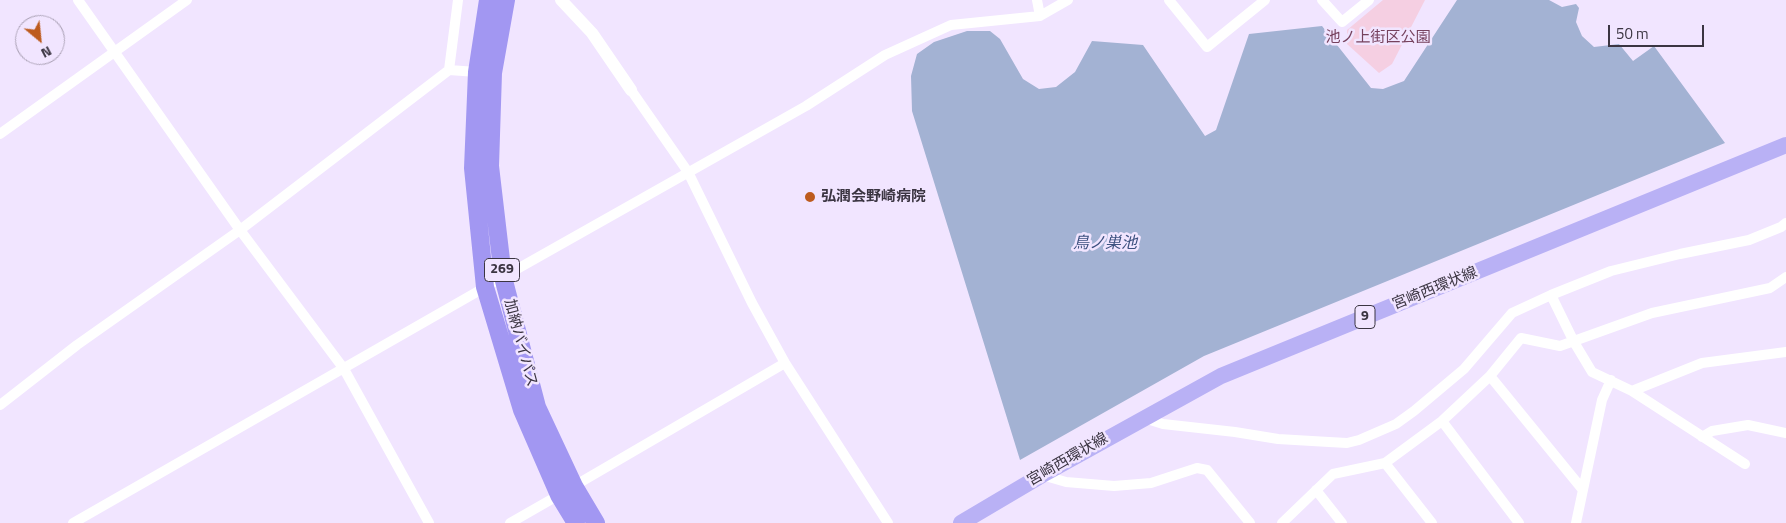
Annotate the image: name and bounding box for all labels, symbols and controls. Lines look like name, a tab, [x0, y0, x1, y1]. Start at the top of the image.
north arrow	[15, 15, 65, 65]
scale bar	[1611, 15, 1707, 47]
text: 50 m	[1616, 22, 1649, 45]
park label: 池ノ上街区公園	[1326, 29, 1430, 47]
text: N	[38, 41, 56, 64]
place label: 弘潤会野崎病院	[821, 188, 926, 206]
marker: 弘潤会野崎病院	[803, 190, 817, 204]
water label: 鳥ノ巣池	[1073, 234, 1137, 254]
road number: 269	[484, 258, 520, 282]
street label: 宮崎西環状線	[1390, 264, 1480, 314]
street label: 加納バイパス	[500, 297, 540, 389]
road number: 9	[1355, 306, 1375, 328]
street label: 宮崎西環状線	[1025, 430, 1111, 490]

